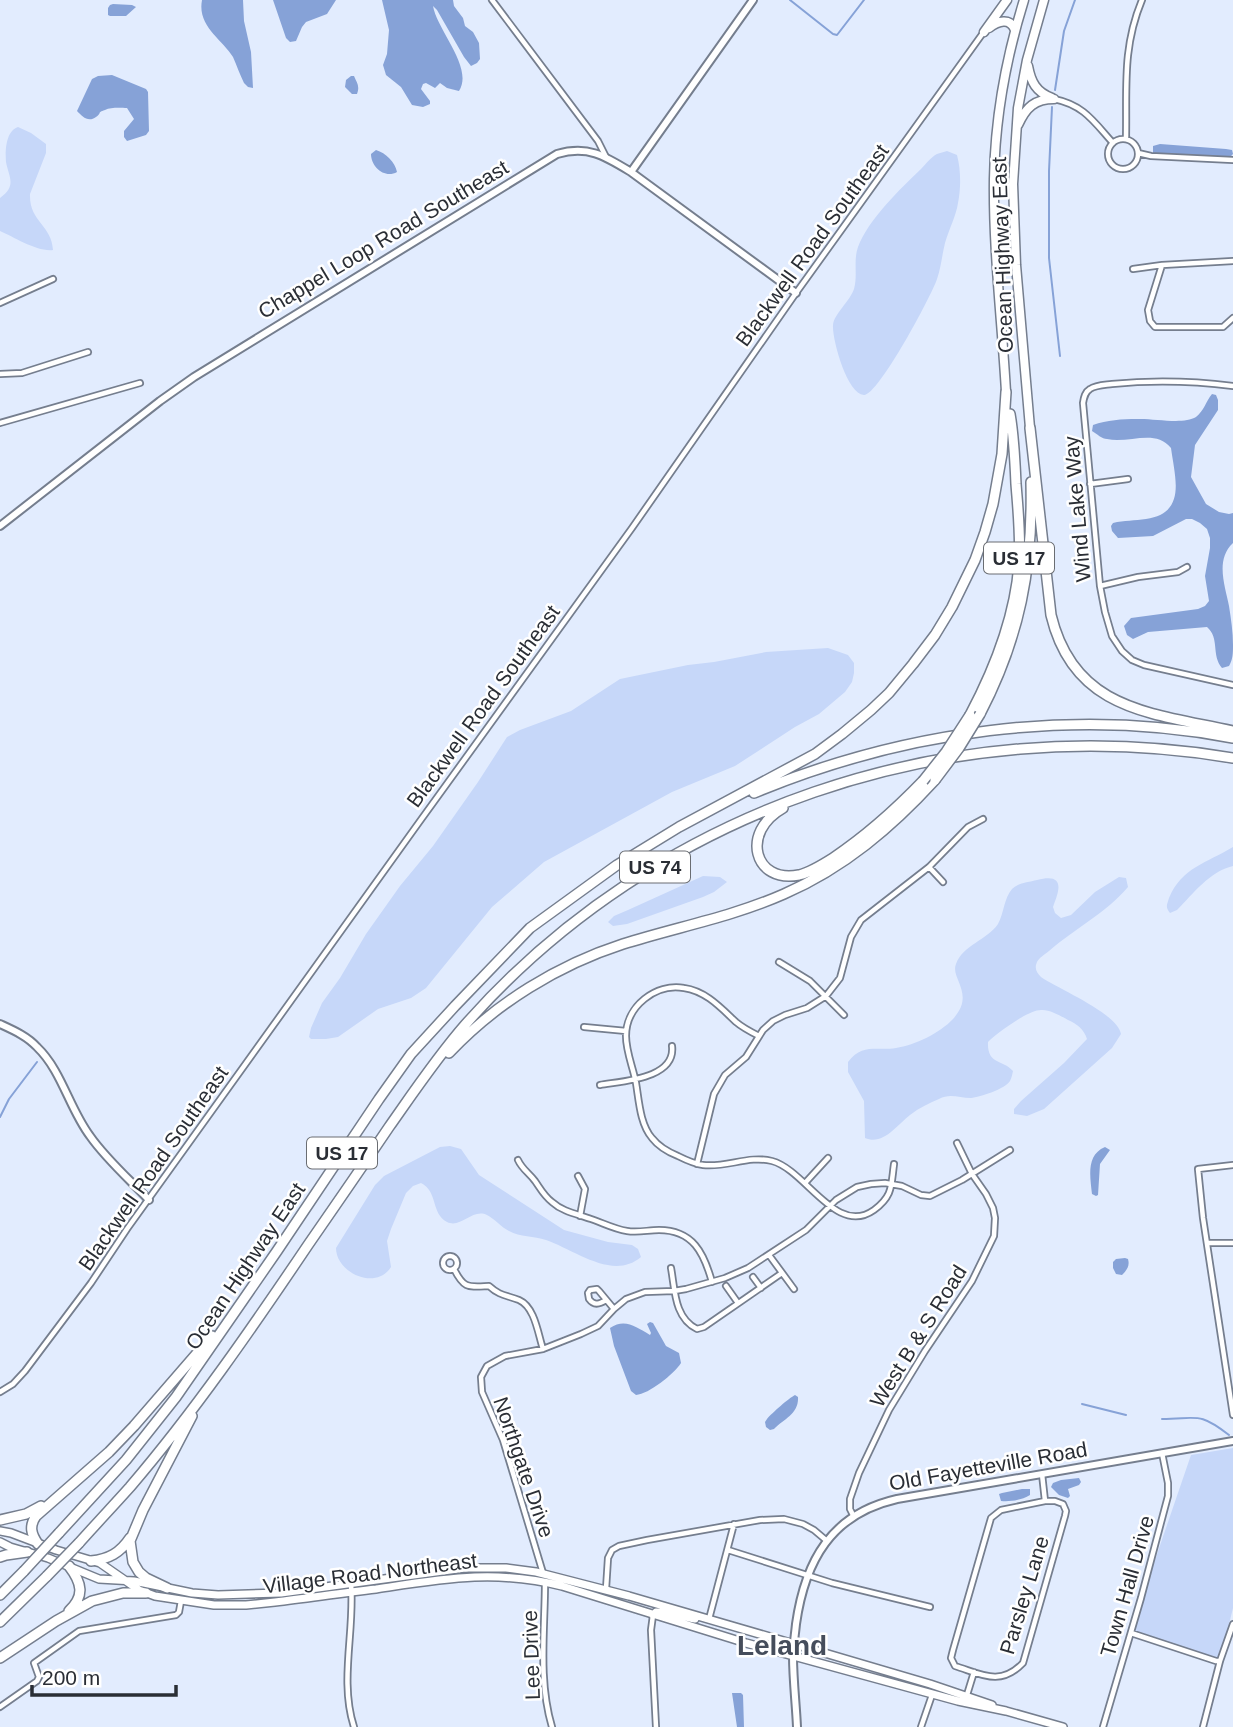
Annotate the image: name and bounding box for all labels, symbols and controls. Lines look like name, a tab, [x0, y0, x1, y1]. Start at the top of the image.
street label: Blackwell Road Southeast	[731, 139, 893, 350]
street label: Chappel Loop Road Southeast	[254, 155, 512, 323]
street label: Ocean Highway East	[987, 156, 1017, 353]
street label: Wind Lake Way	[1059, 435, 1095, 583]
road number: US 17	[984, 542, 1054, 573]
street label: Blackwell Road Southeast	[402, 600, 564, 811]
road number: US 74	[620, 852, 690, 882]
street label: Blackwell Road Southeast	[74, 1061, 232, 1275]
road number: US 17	[307, 1138, 377, 1168]
street label: Ocean Highway East	[181, 1178, 309, 1354]
street label: West B & S Road	[865, 1261, 971, 1411]
street label: Northgate Drive	[489, 1394, 559, 1540]
street label: Old Fayetteville Road	[887, 1437, 1089, 1495]
street label: Town Hall Drive	[1096, 1513, 1158, 1659]
street label: Parsley Lane	[995, 1533, 1053, 1657]
street label: Village Road Northeast	[262, 1548, 479, 1598]
street label: Lee Drive	[518, 1610, 544, 1700]
district label: Leland	[737, 1630, 827, 1661]
scale bar	[32, 1654, 175, 1698]
text: 200 m	[42, 1666, 100, 1689]

